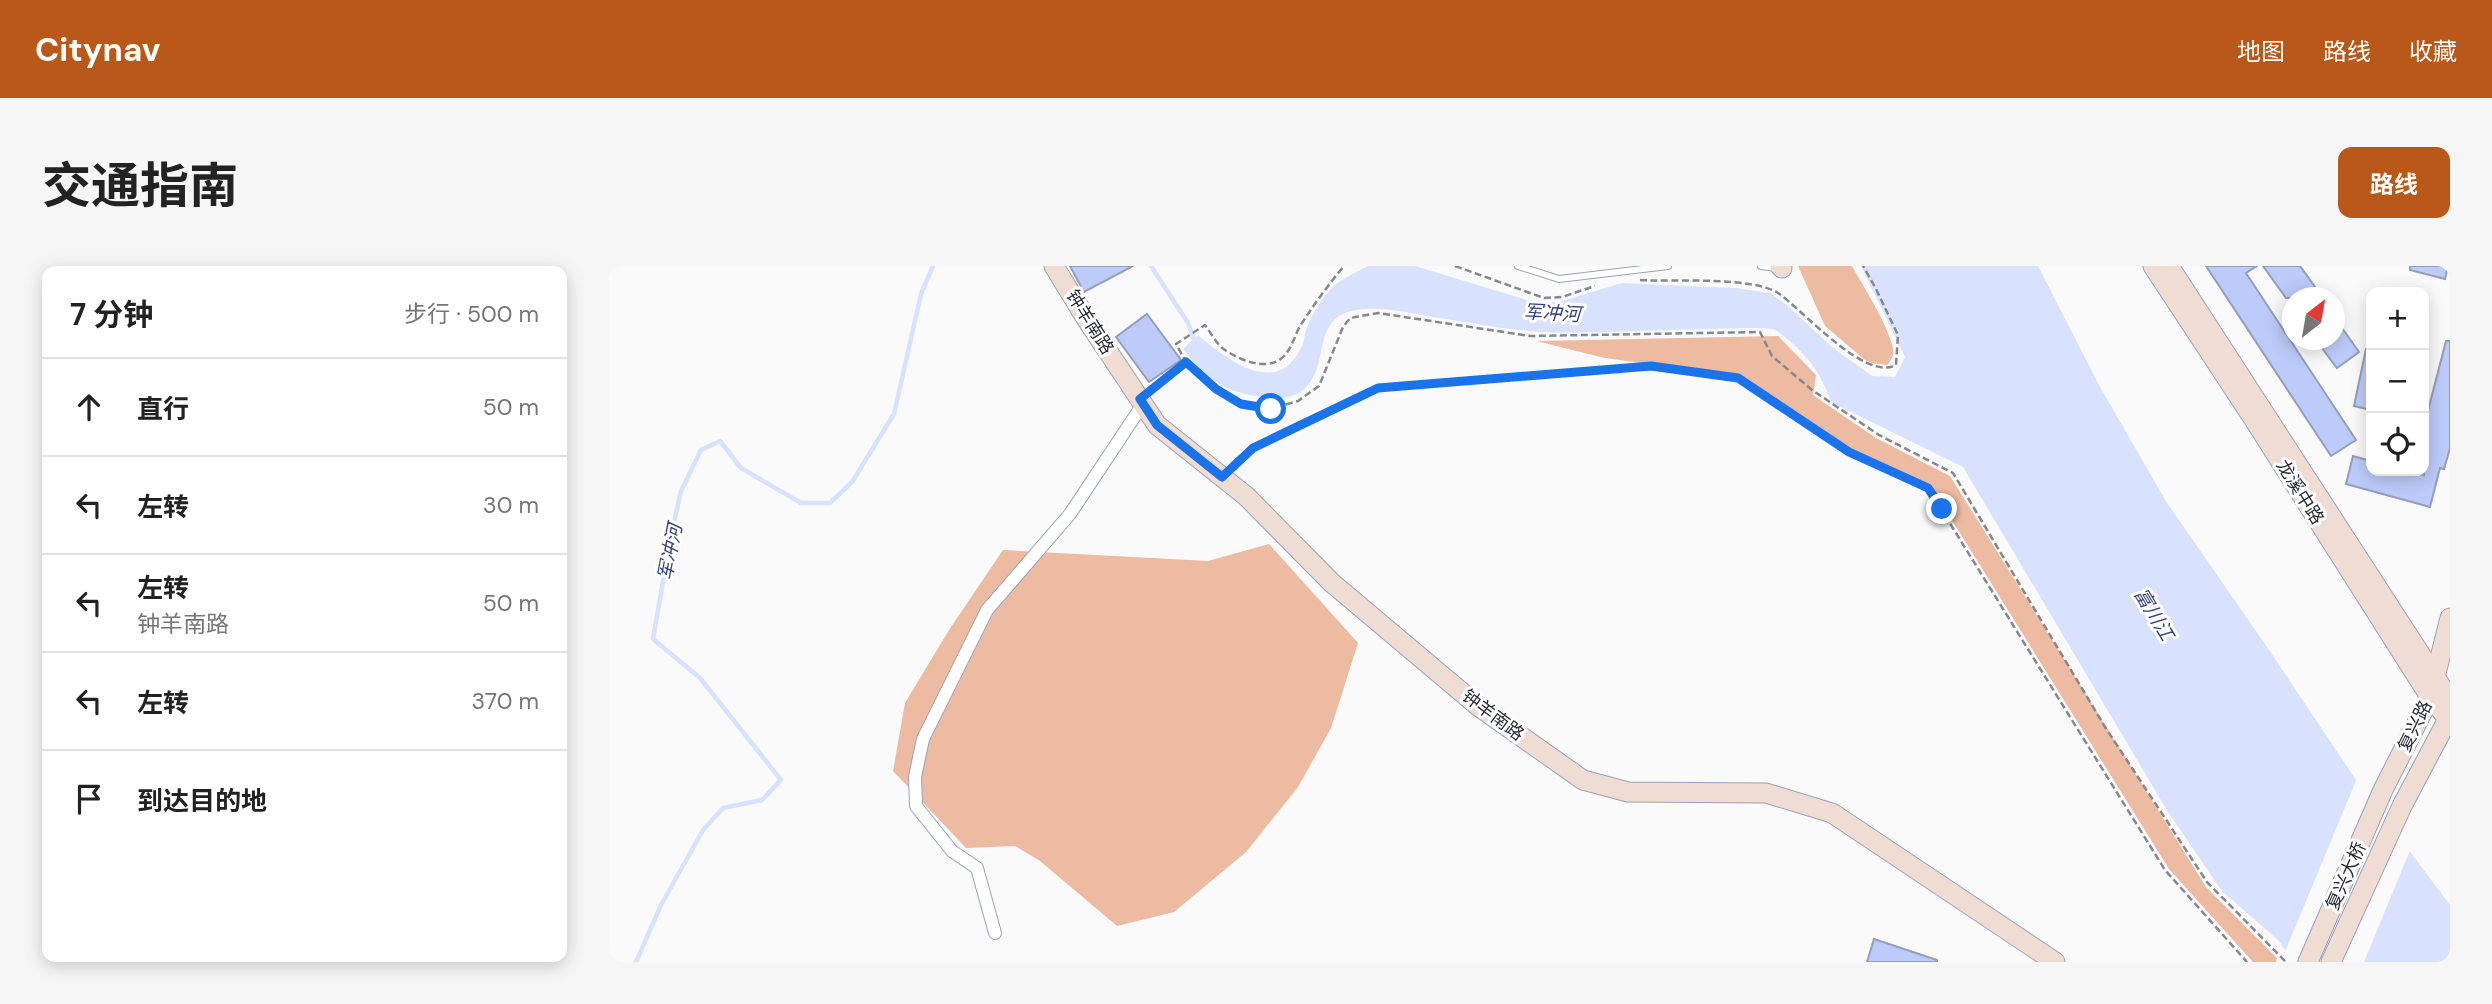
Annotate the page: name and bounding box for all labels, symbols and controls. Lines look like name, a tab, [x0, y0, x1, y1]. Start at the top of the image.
text: Citynav	[35, 28, 160, 71]
text: 地图	[2237, 36, 2285, 67]
text: 路线	[2323, 36, 2371, 67]
text: 收藏	[2409, 36, 2457, 67]
button: 路线	[2338, 147, 2450, 218]
text: 交通指南	[42, 154, 238, 218]
street label: 钟羊南路	[1061, 285, 1119, 359]
north arrow	[2282, 287, 2345, 350]
map controls	[2366, 287, 2429, 476]
button: +	[2366, 287, 2429, 350]
text: 7 分钟	[70, 295, 153, 334]
text: 步行 · 500 m	[404, 299, 539, 329]
water label: 军冲河	[1523, 299, 1585, 327]
button: −	[2366, 350, 2429, 413]
icon: ahead	[70, 388, 108, 426]
text: 直行	[137, 392, 189, 426]
text: 50 m	[483, 392, 539, 422]
route start	[1255, 393, 1286, 424]
button: locate	[2366, 413, 2429, 476]
street label: 龙溪中路	[2271, 455, 2329, 529]
icon: left	[70, 486, 108, 524]
text: 左转	[137, 490, 189, 524]
text: 30 m	[483, 490, 539, 520]
route end	[1926, 493, 1957, 524]
water label: 军冲河	[652, 518, 688, 582]
text: 左转	[137, 571, 189, 605]
water label: 富川江	[2129, 583, 2180, 647]
icon: left	[70, 584, 108, 622]
text: 50 m	[483, 588, 539, 618]
text: 钟羊南路	[137, 609, 229, 639]
icon: left	[70, 682, 108, 720]
street label: 钟羊南路	[1457, 684, 1529, 746]
text: 左转	[137, 686, 189, 720]
text: 370 m	[471, 686, 539, 716]
street label: 复兴路	[2392, 696, 2438, 756]
icon: arrive	[70, 780, 108, 818]
text: 到达目的地	[137, 784, 267, 818]
street label: 复兴大桥	[2320, 838, 2372, 914]

